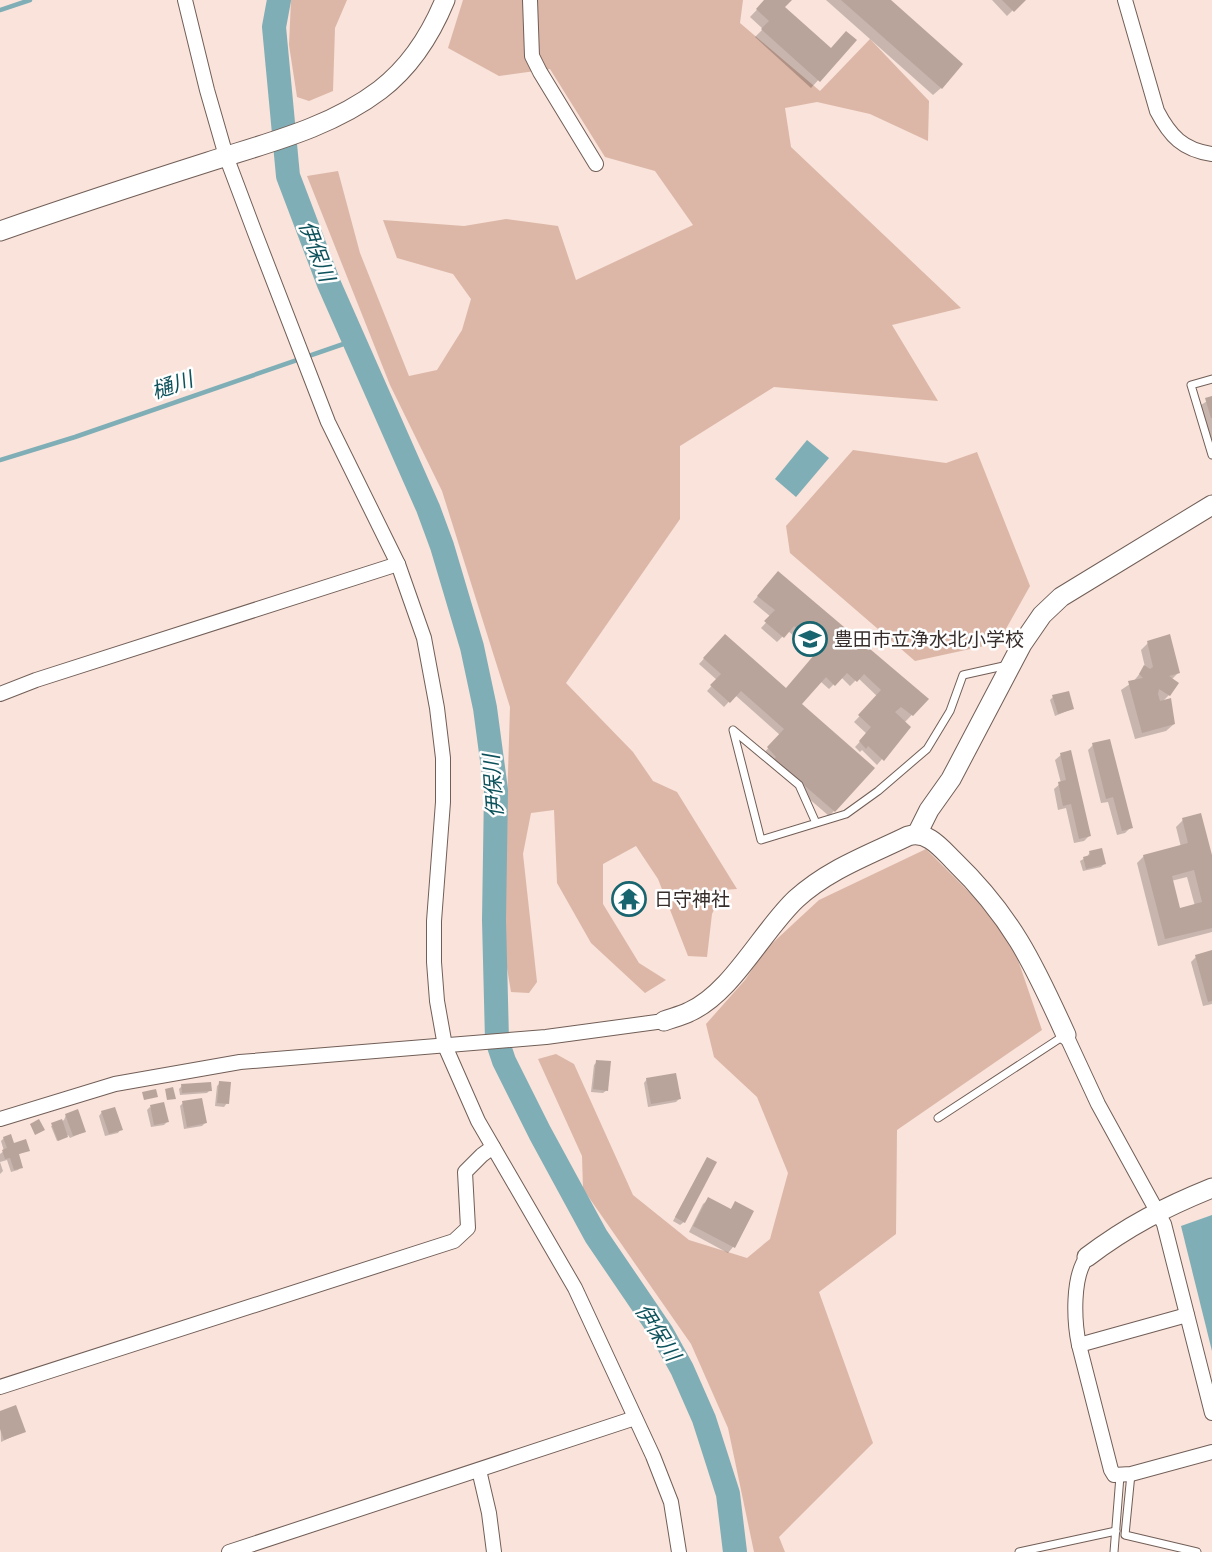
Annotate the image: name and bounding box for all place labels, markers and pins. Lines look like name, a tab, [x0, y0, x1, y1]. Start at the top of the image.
school or university icon: 豊田市立浄水北小学校	[791, 620, 829, 658]
place label: 豊田市立浄水北小学校	[834, 628, 1024, 650]
temple icon: 日守神社	[610, 880, 648, 918]
place label: 日守神社	[654, 888, 730, 910]

